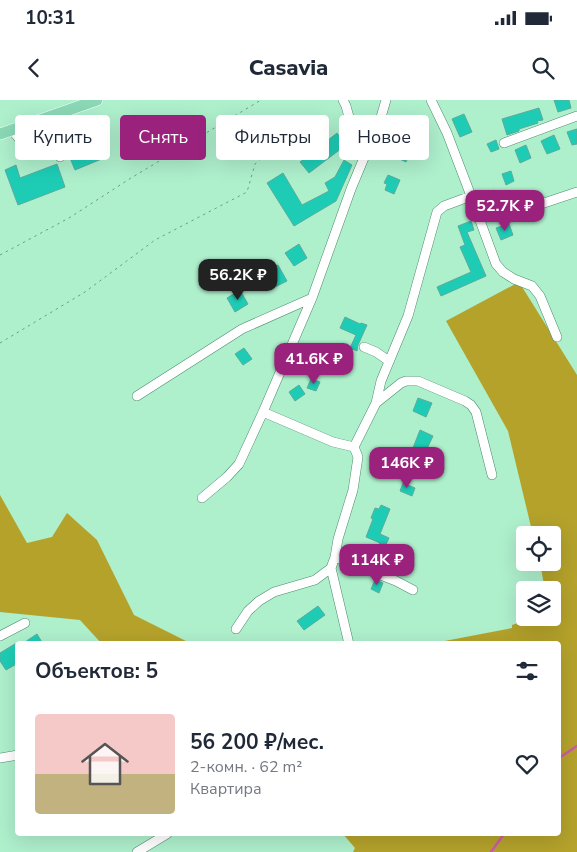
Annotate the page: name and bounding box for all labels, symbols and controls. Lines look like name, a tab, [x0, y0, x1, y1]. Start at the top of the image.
text: 10:31	[25, 5, 75, 31]
text: Casavia	[249, 53, 328, 83]
icon: back	[20, 54, 48, 82]
icon: search	[529, 54, 557, 82]
chip: Купить	[15, 115, 110, 160]
chip: Снять	[120, 115, 206, 160]
chip: Фильтры	[216, 115, 329, 160]
chip: Новое	[339, 115, 429, 160]
pin: 52.7K ₽	[459, 190, 551, 232]
text: 52.7K ₽	[476, 195, 534, 217]
pin: 56.2K ₽	[192, 258, 284, 301]
text: 56.2K ₽	[209, 264, 267, 286]
pin: 41.6K ₽	[268, 342, 360, 385]
text: 41.6K ₽	[285, 348, 343, 370]
pin: 146K ₽	[366, 446, 448, 489]
text: 146K ₽	[380, 452, 434, 474]
map controls	[516, 526, 561, 626]
button: locate	[516, 526, 561, 571]
pin: 114K ₽	[336, 544, 418, 586]
text: 114K ₽	[350, 549, 404, 571]
button: layers	[516, 581, 561, 626]
text: Объектов: 5	[35, 657, 158, 685]
icon: filters	[513, 657, 541, 685]
text: 56 200 ₽/мес.	[190, 728, 324, 756]
icon: home	[75, 734, 135, 794]
icon: heart	[513, 750, 541, 778]
text: 2-комн. · 62 m²	[190, 756, 302, 778]
text: Квартира	[190, 778, 262, 800]

